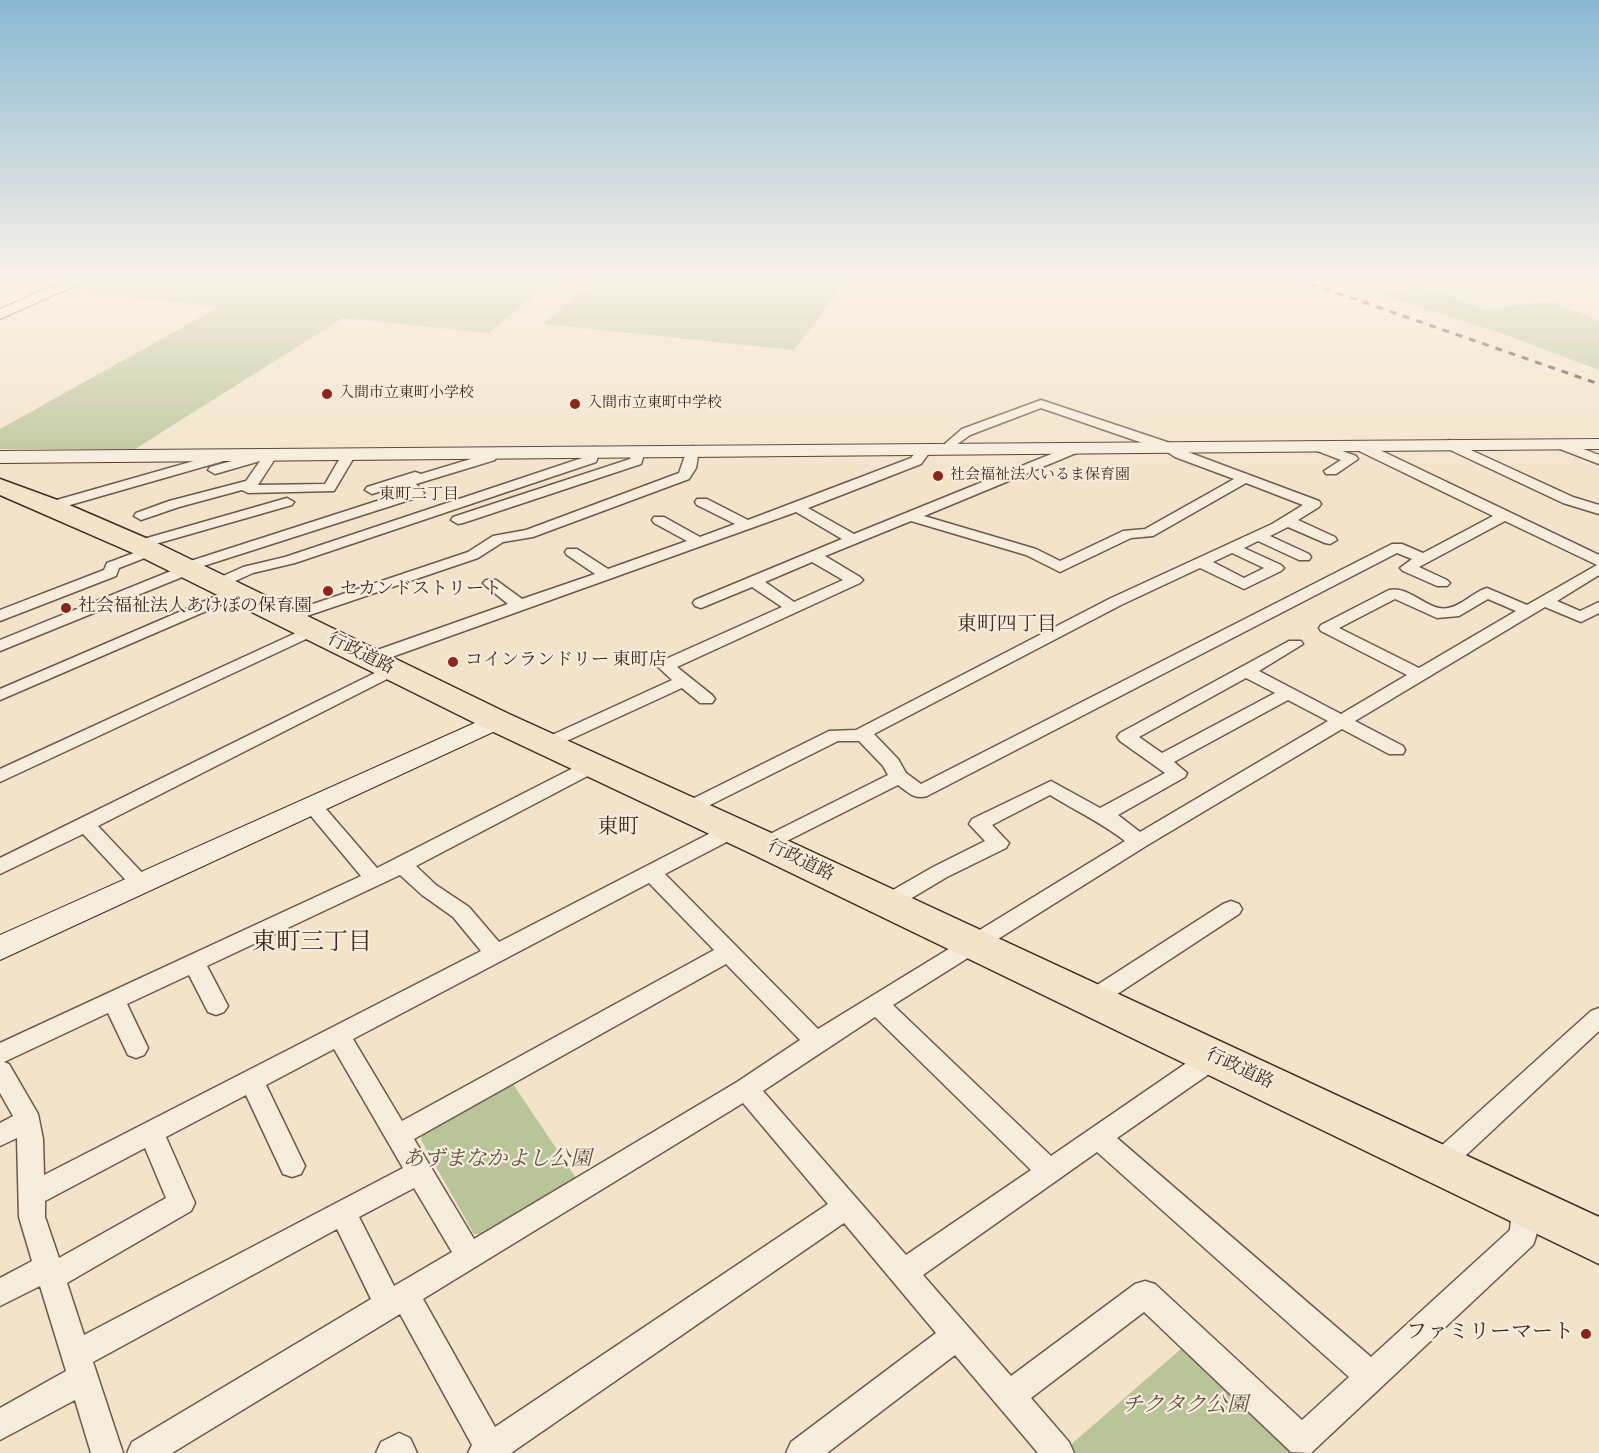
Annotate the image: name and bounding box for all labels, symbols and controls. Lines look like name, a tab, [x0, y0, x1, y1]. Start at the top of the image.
place label: 入間市立東町小学校	[339, 385, 474, 403]
marker: 入間市立東町小学校	[320, 387, 334, 401]
place label: 入間市立東町中学校	[587, 395, 722, 413]
marker: 入間市立東町中学校	[568, 397, 582, 411]
place label: 社会福祉法人いるま保育園	[950, 467, 1130, 485]
marker: 社会福祉法人いるま保育園	[931, 469, 945, 483]
district label: 東町二丁目	[379, 486, 459, 506]
place label: セカンドストリート	[340, 580, 502, 602]
marker: セカンドストリート	[321, 584, 335, 598]
place label: 社会福祉法人あけぼの保育園	[78, 597, 312, 619]
marker: 社会福祉法人あけぼの保育園	[59, 601, 73, 615]
district label: 東町四丁目	[957, 614, 1057, 638]
street label: 行政道路	[323, 630, 397, 680]
place label: コインランドリー 東町店	[465, 651, 667, 673]
marker: コインランドリー 東町店	[446, 655, 460, 669]
district label: 東町	[597, 816, 639, 842]
street label: 行政道路	[763, 837, 837, 887]
district label: 東町三丁目	[252, 931, 372, 959]
street label: 行政道路	[1202, 1045, 1276, 1095]
park label: あずまなかよし公園	[403, 1148, 591, 1174]
place label: ファミリーマート	[1406, 1321, 1574, 1347]
marker: ファミリーマート	[1579, 1327, 1593, 1341]
park label: チクタク公園	[1122, 1394, 1248, 1420]

